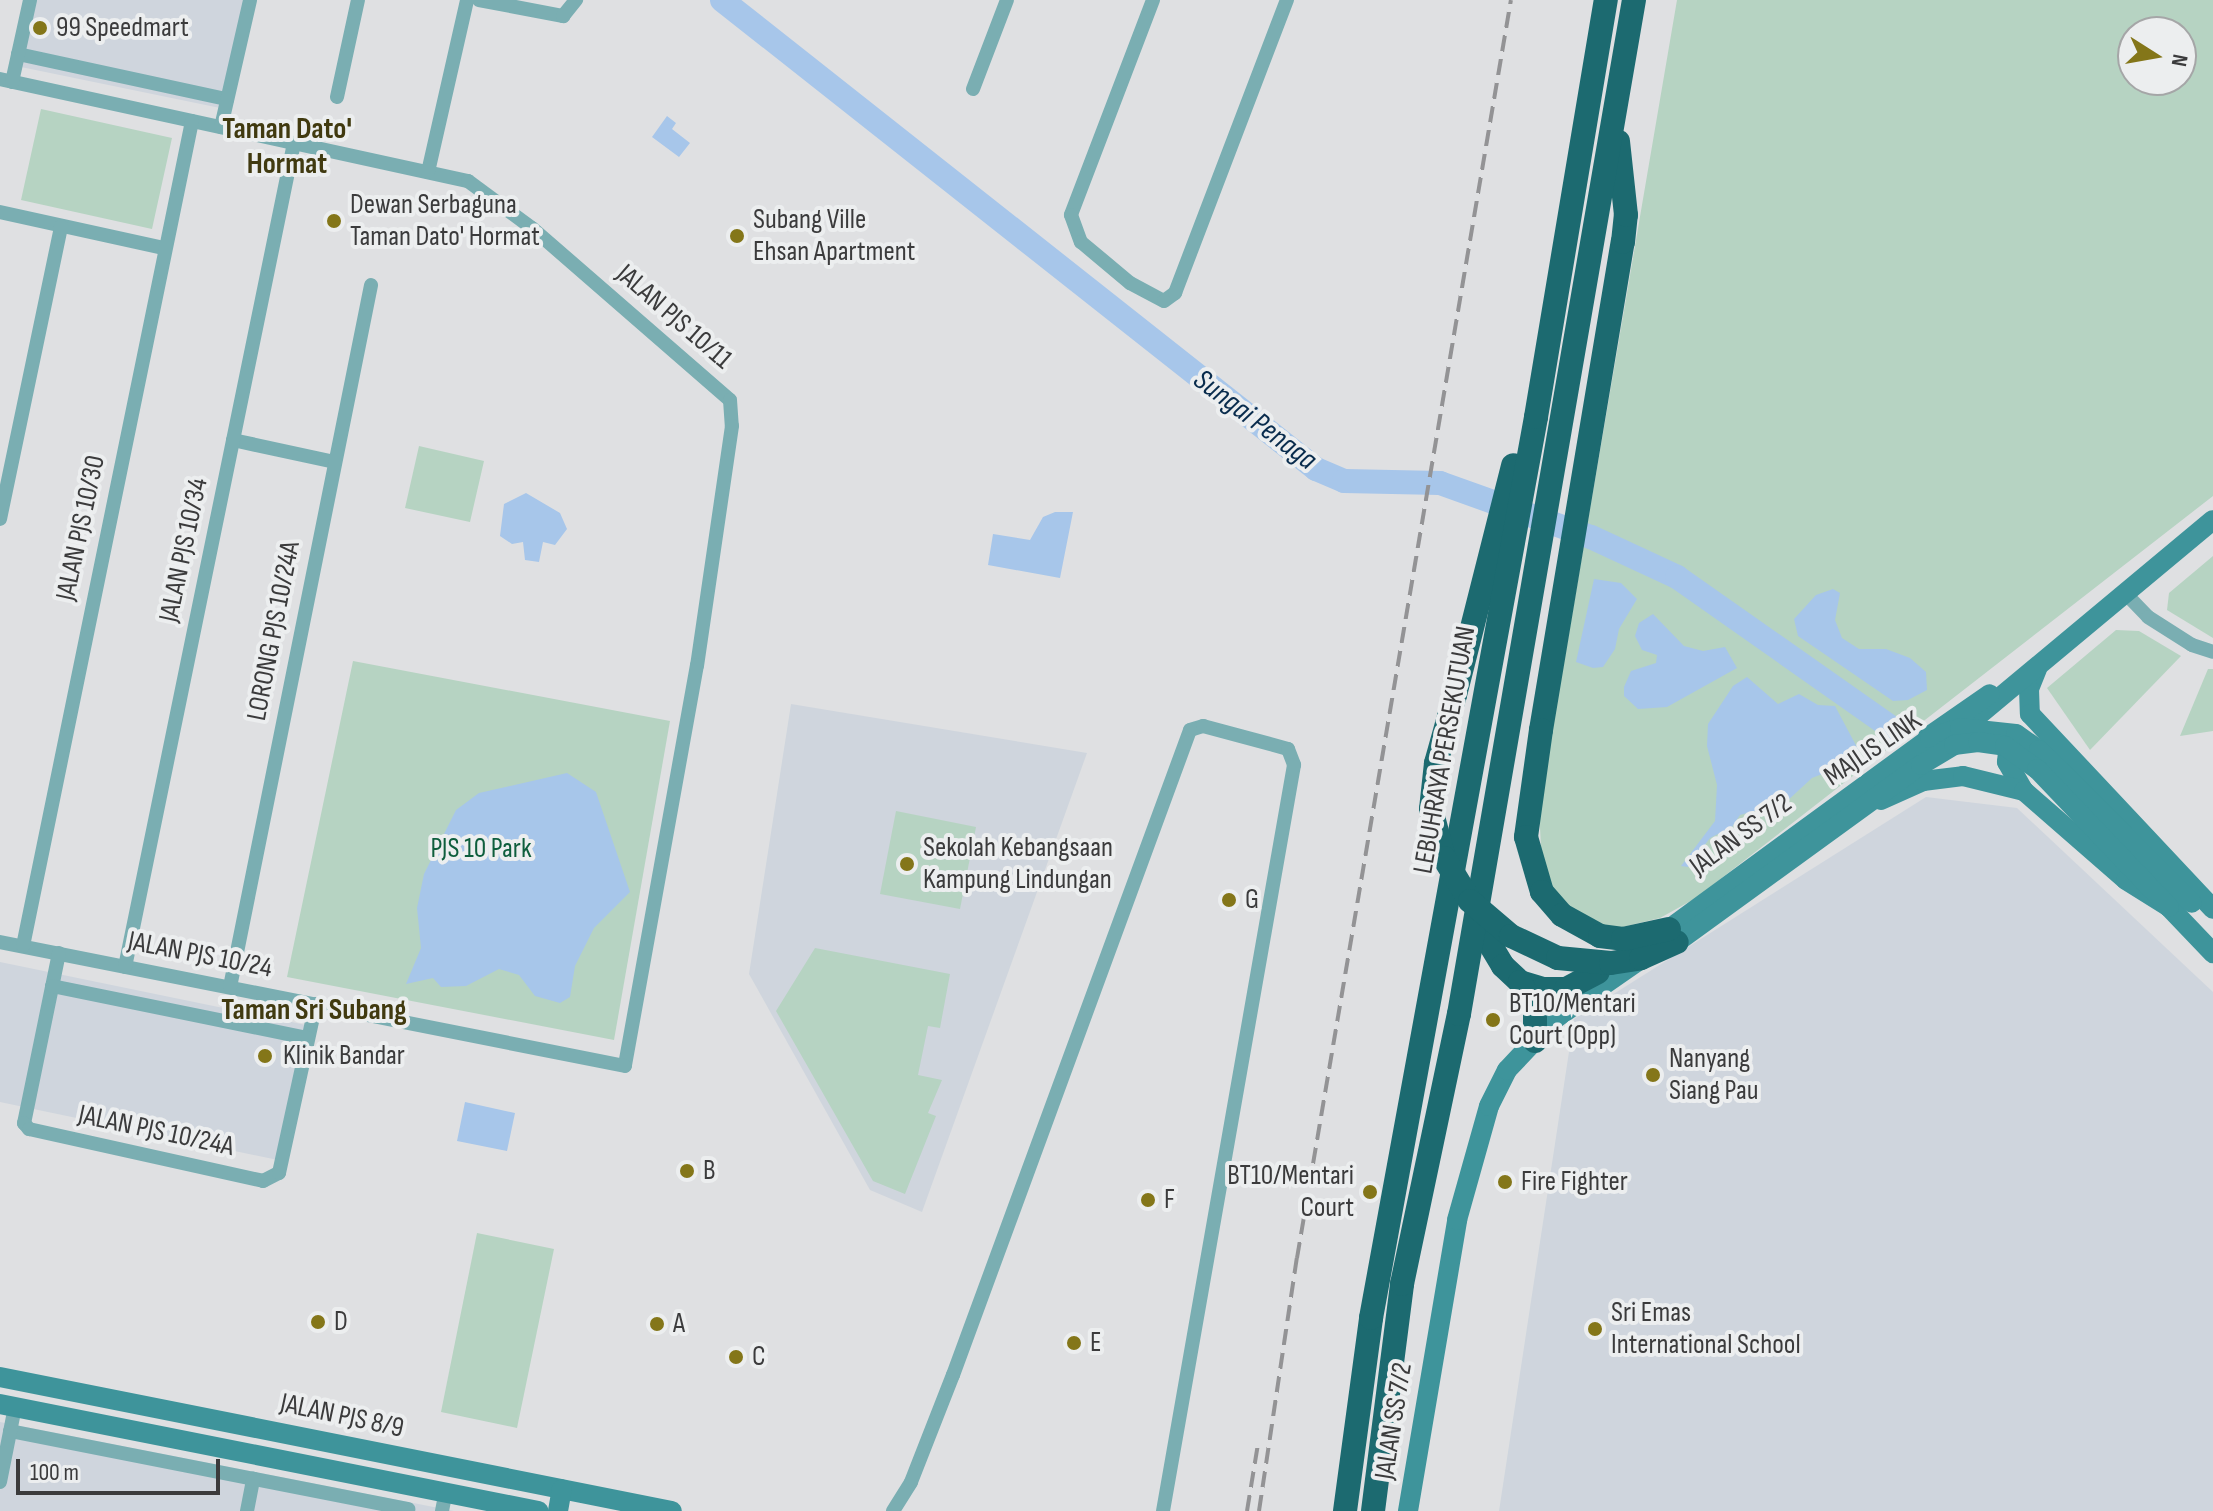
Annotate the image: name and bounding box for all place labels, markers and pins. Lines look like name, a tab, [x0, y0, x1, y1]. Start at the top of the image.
place label: 99 Speedmart	[56, 11, 189, 45]
marker: 99 Speedmart	[31, 19, 49, 37]
place label: Dewan Serbaguna Taman Dato' Hormat	[350, 188, 540, 254]
place label: Subang Ville Ehsan Apartment	[753, 203, 915, 269]
marker: Dewan Serbaguna Taman Dato' Hormat	[325, 212, 343, 230]
marker: Subang Ville Ehsan Apartment	[728, 227, 746, 245]
place label: Sekolah Kebangsaan Kampung Lindungan	[923, 831, 1113, 897]
marker: Sekolah Kebangsaan Kampung Lindungan	[898, 855, 916, 873]
place label: G	[1245, 883, 1259, 917]
marker: G	[1220, 891, 1238, 909]
place label: BT10/Mentari Court (Opp)	[1509, 987, 1636, 1053]
marker: BT10/Mentari Court (Opp)	[1484, 1011, 1502, 1029]
place label: Klinik Bandar	[283, 1039, 405, 1073]
place label: Nanyang Siang Pau	[1669, 1042, 1759, 1108]
marker: Klinik Bandar	[254, 1045, 276, 1067]
marker: Nanyang Siang Pau	[1644, 1066, 1662, 1084]
place label: B	[703, 1154, 715, 1188]
place label: BT10/Mentari Court	[1227, 1159, 1354, 1225]
marker: B	[678, 1162, 696, 1180]
place label: Fire Fighter	[1521, 1165, 1628, 1199]
marker: Fire Fighter	[1496, 1173, 1514, 1191]
place label: F	[1164, 1183, 1175, 1217]
marker: BT10/Mentari Court	[1361, 1183, 1379, 1201]
marker: F	[1139, 1191, 1157, 1209]
place label: Sri Emas International School	[1611, 1296, 1801, 1362]
place label: D	[334, 1305, 348, 1339]
place label: A	[673, 1307, 685, 1341]
marker: D	[309, 1313, 327, 1331]
marker: A	[648, 1315, 666, 1333]
marker: Sri Emas International School	[1586, 1320, 1604, 1338]
place label: E	[1090, 1326, 1102, 1360]
marker: E	[1065, 1334, 1083, 1352]
place label: C	[752, 1340, 766, 1374]
marker: C	[727, 1348, 745, 1366]

